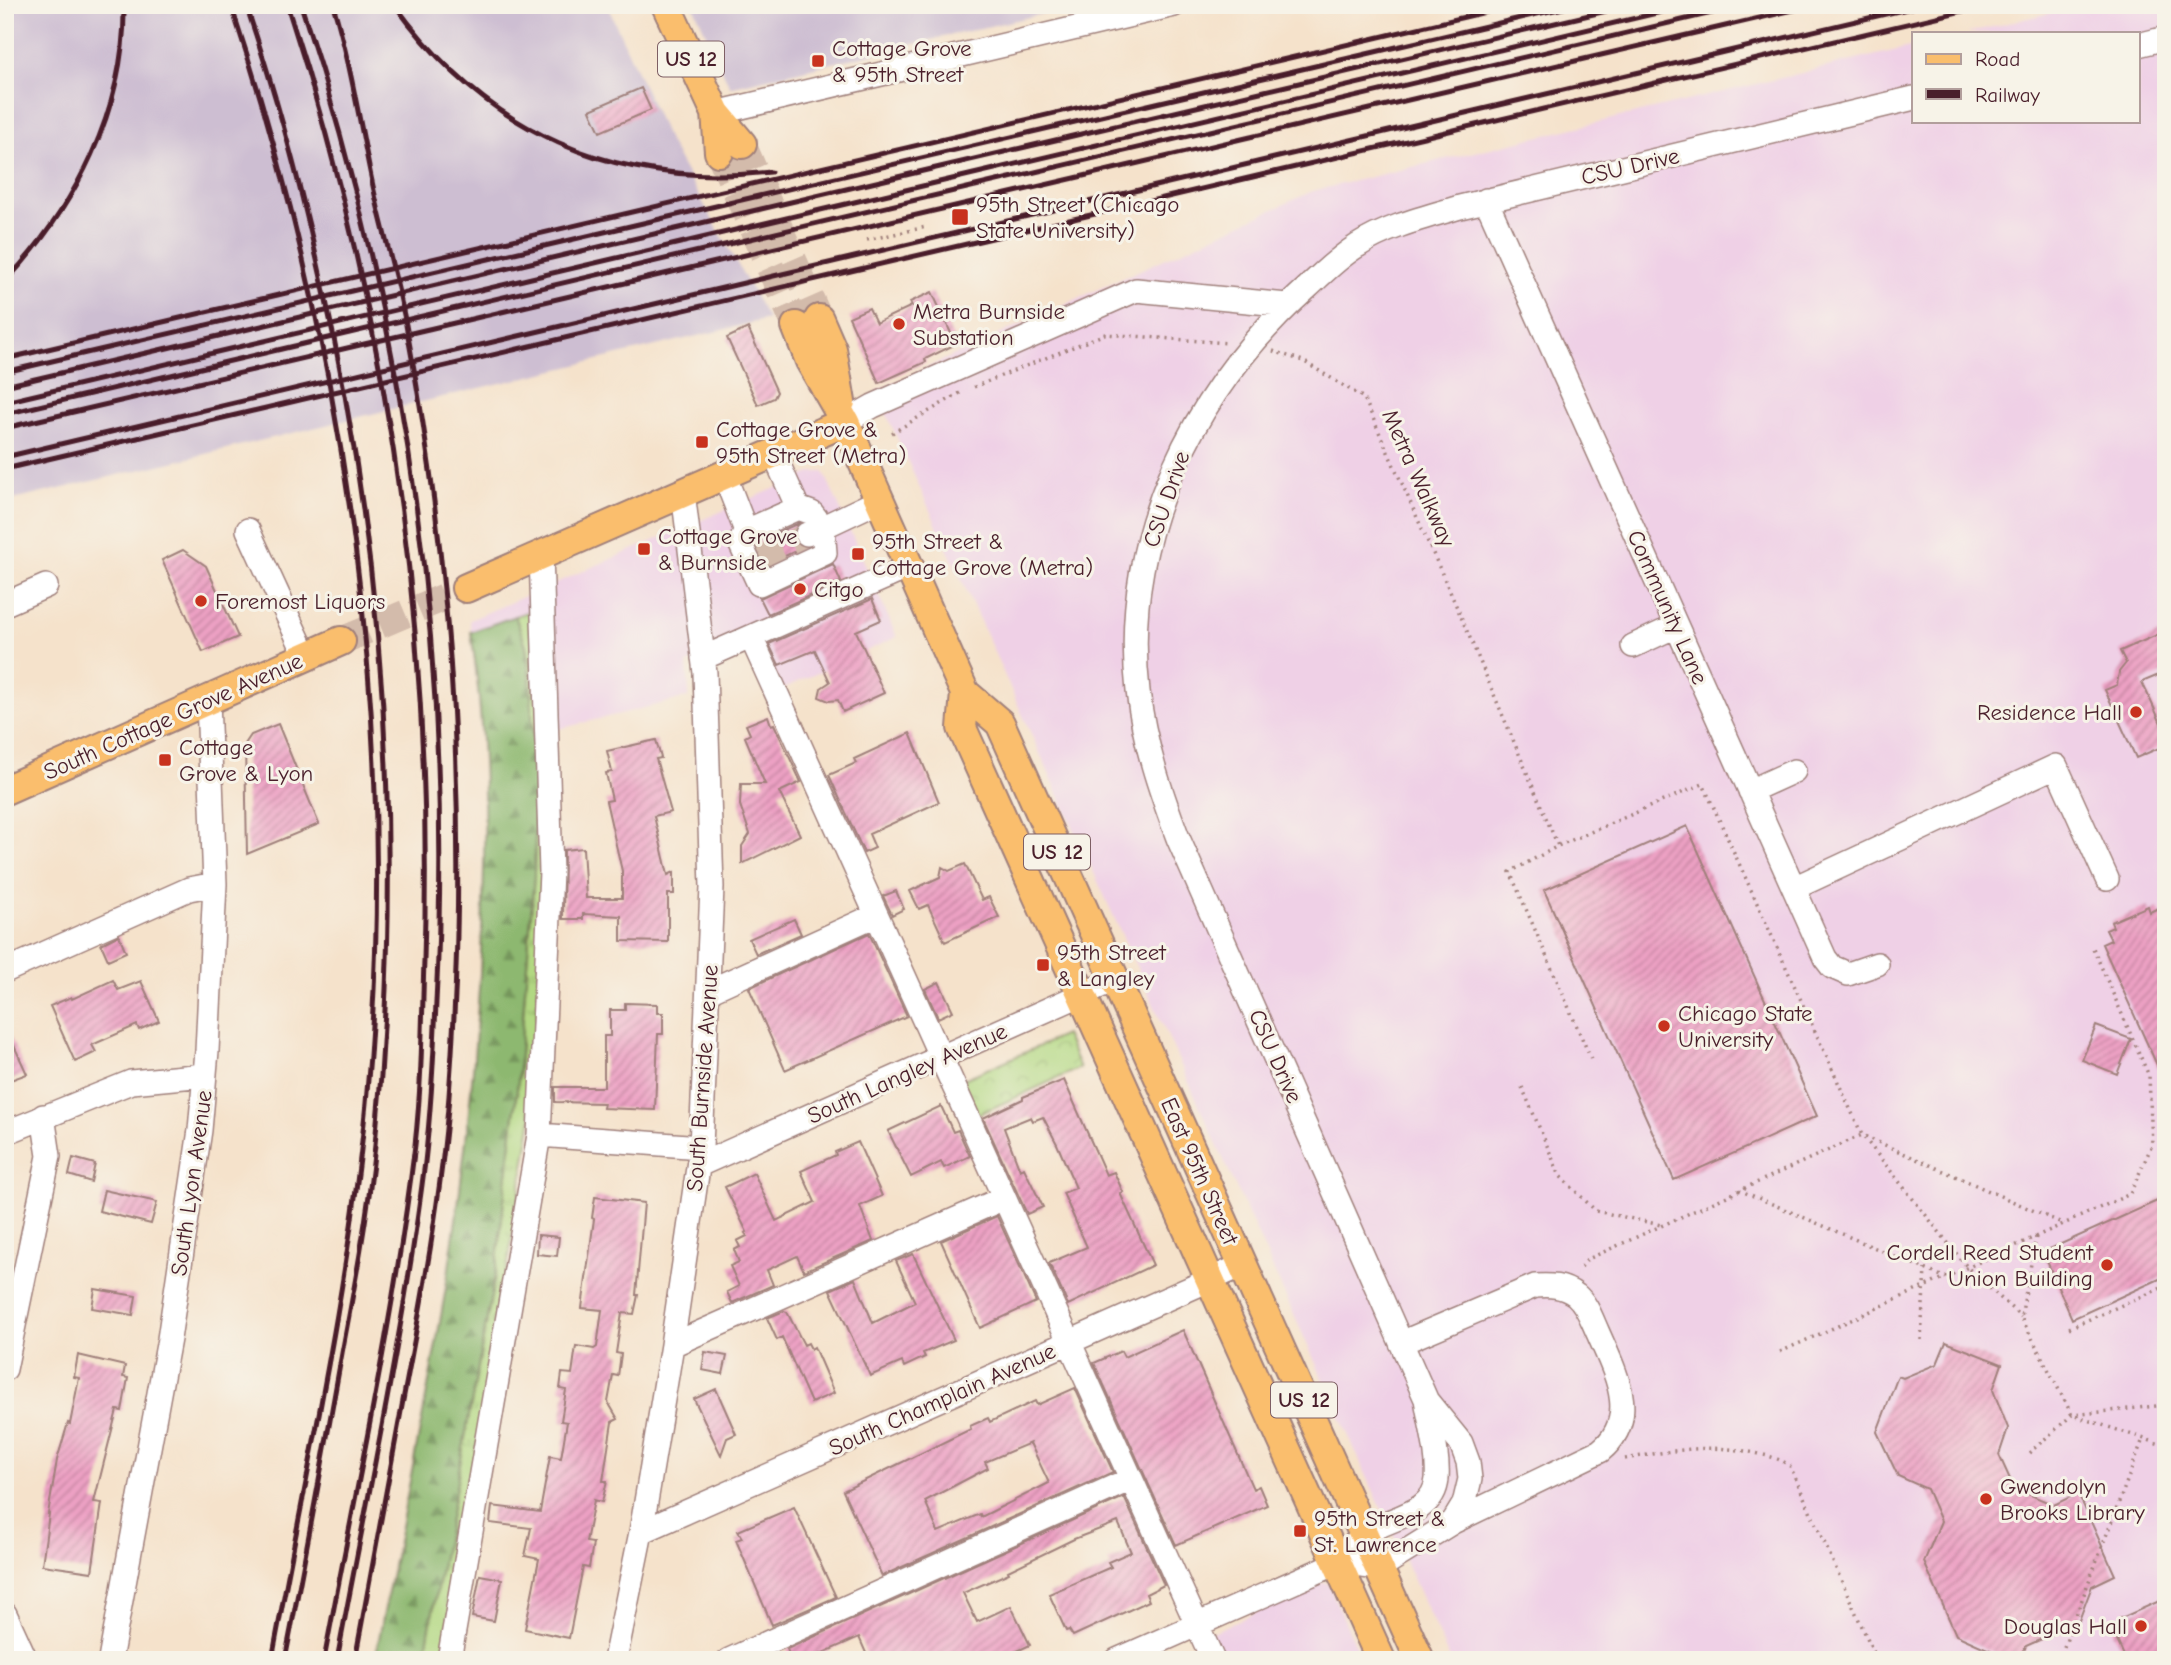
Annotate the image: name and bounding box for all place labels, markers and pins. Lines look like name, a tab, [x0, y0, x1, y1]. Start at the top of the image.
place label: Cottage Grove & 95th Street	[832, 35, 972, 88]
marker: Cottage Grove & 95th Street	[810, 53, 826, 69]
place label: 95th Street (Chicago State University)	[976, 191, 1179, 244]
marker: 95th Street (Chicago State University)	[950, 207, 970, 227]
place label: Metra Burnside Substation	[913, 298, 1065, 351]
marker: Metra Burnside Substation	[891, 316, 907, 332]
place label: Cottage Grove & 95th Street (Metra)	[716, 416, 906, 469]
marker: Cottage Grove & 95th Street (Metra)	[694, 434, 710, 450]
place label: Cottage Grove & Burnside	[658, 523, 798, 576]
place label: 95th Street & Cottage Grove (Metra)	[872, 528, 1093, 581]
marker: Cottage Grove & Burnside	[636, 541, 652, 557]
marker: 95th Street & Cottage Grove (Metra)	[850, 546, 866, 562]
place label: Citgo	[814, 576, 864, 603]
marker: Citgo	[792, 581, 808, 597]
place label: Foremost Liquors	[215, 588, 385, 615]
marker: Foremost Liquors	[193, 593, 209, 609]
place label: Residence Hall	[1977, 699, 2122, 726]
marker: Residence Hall	[2128, 704, 2144, 720]
place label: Cottage Grove & Lyon	[179, 734, 313, 787]
marker: Cottage Grove & Lyon	[157, 752, 173, 768]
place label: 95th Street & Langley	[1057, 939, 1167, 992]
marker: 95th Street & Langley	[1035, 957, 1051, 973]
place label: Chicago State University	[1678, 1000, 1813, 1053]
marker: Chicago State University	[1656, 1018, 1672, 1034]
place label: Cordell Reed Student Union Building	[1886, 1239, 2094, 1292]
marker: Cordell Reed Student Union Building	[2099, 1257, 2115, 1273]
place label: Gwendolyn Brooks Library	[2000, 1473, 2145, 1526]
marker: Gwendolyn Brooks Library	[1978, 1491, 1994, 1507]
place label: 95th Street & St. Lawrence	[1314, 1505, 1445, 1558]
marker: 95th Street & St. Lawrence	[1292, 1523, 1308, 1539]
place label: Douglas Hall	[2004, 1613, 2127, 1640]
marker: Douglas Hall	[2133, 1618, 2149, 1634]

